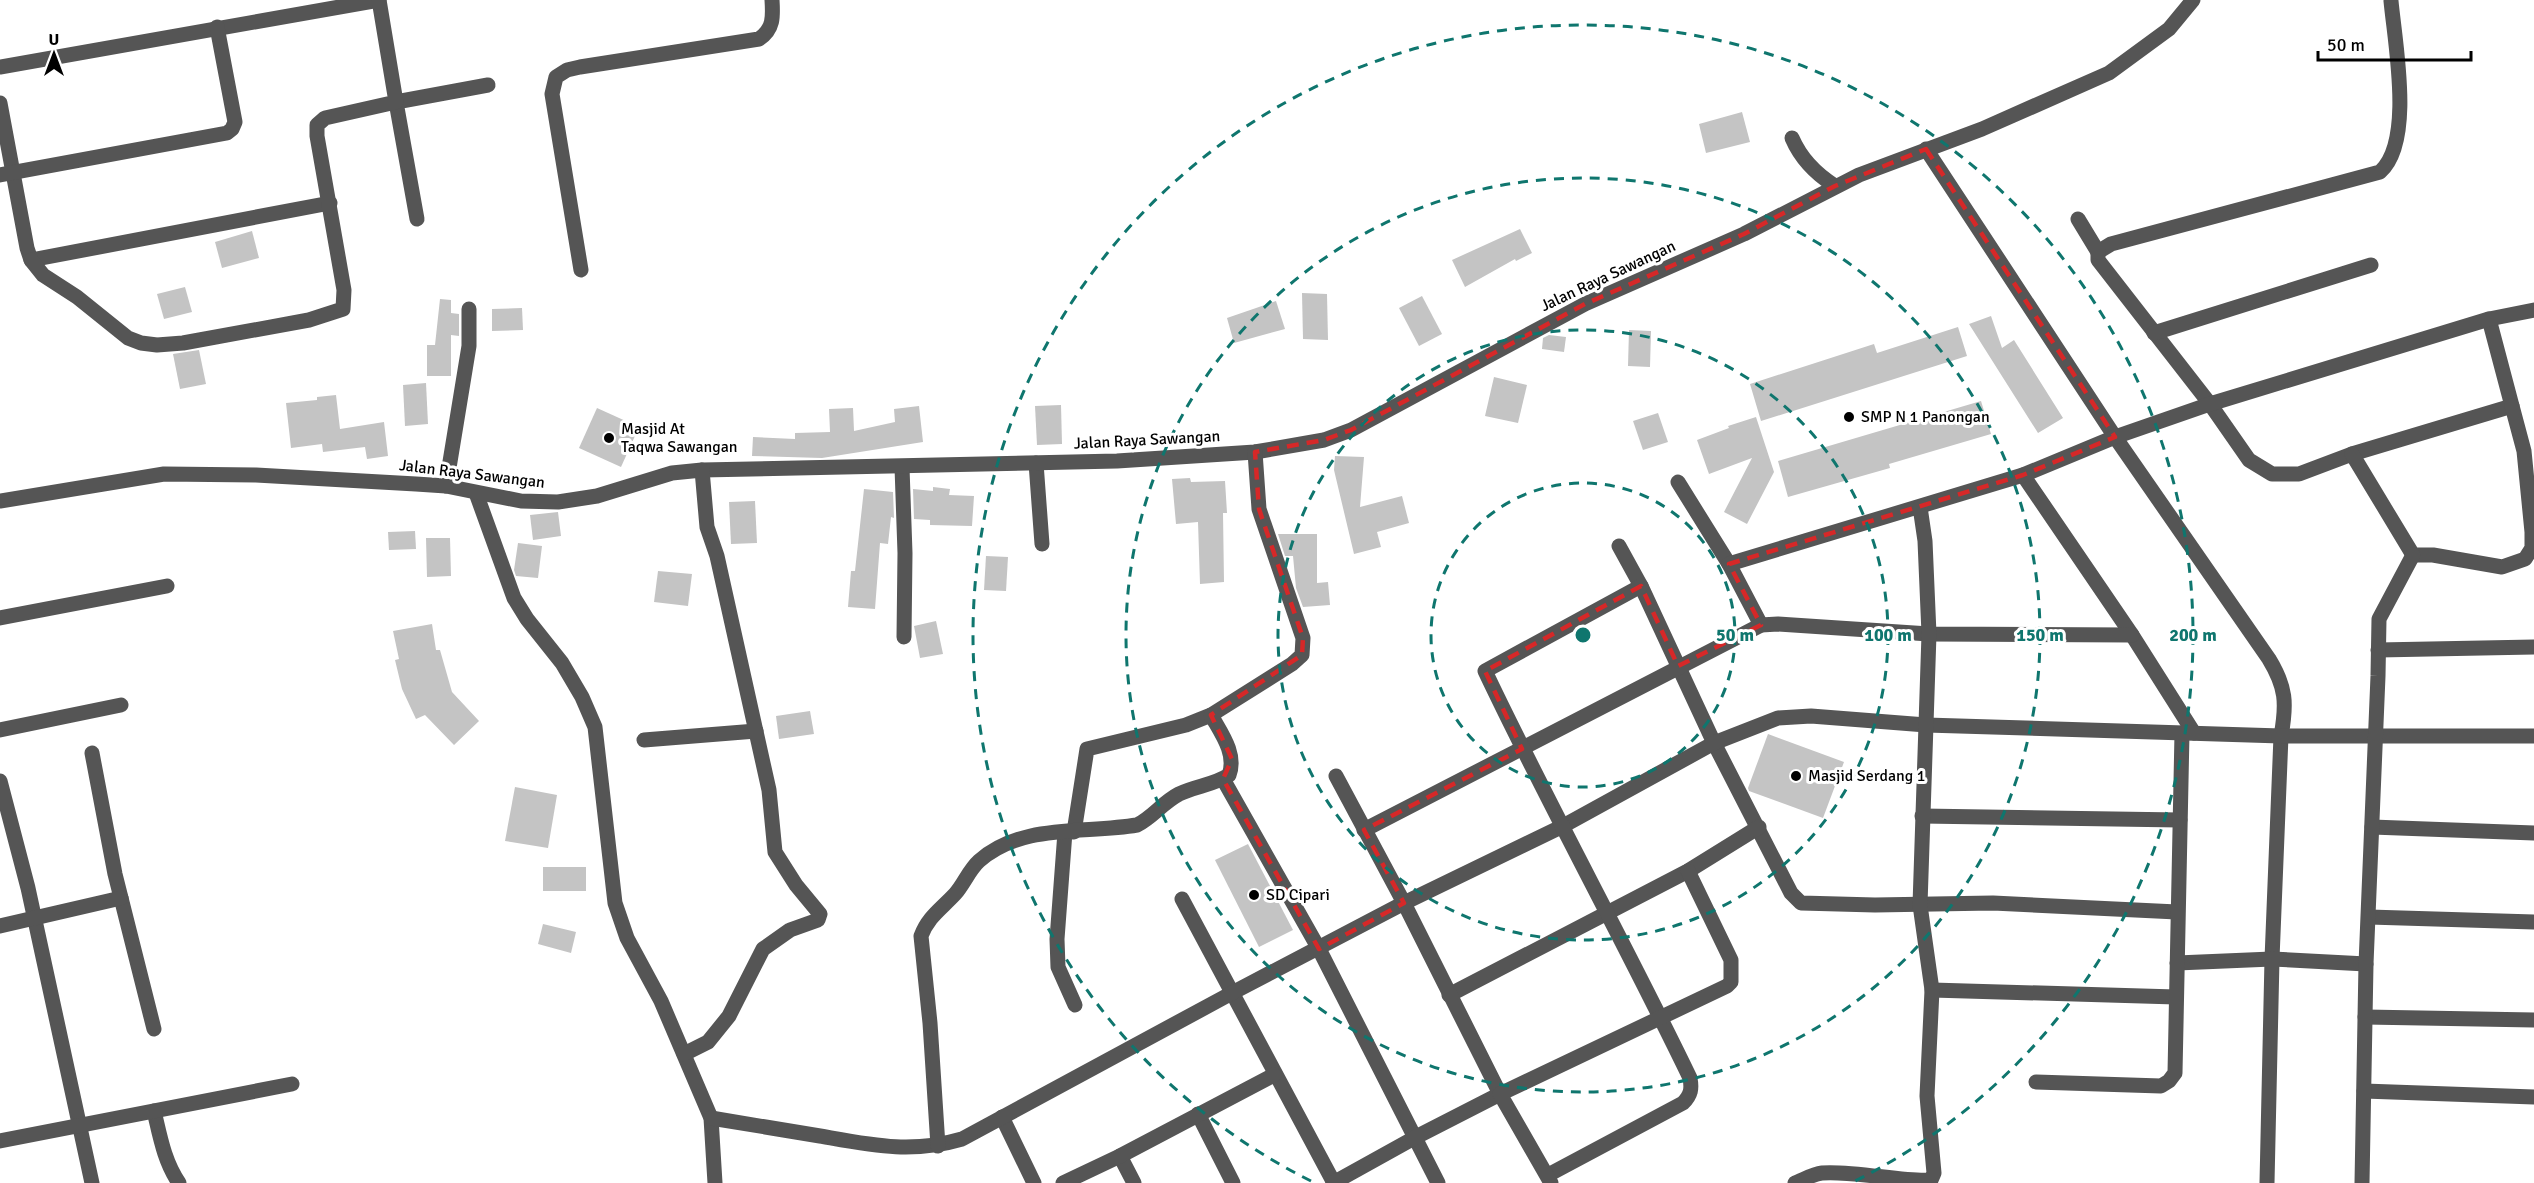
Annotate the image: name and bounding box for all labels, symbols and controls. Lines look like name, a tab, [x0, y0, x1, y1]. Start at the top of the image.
north arrow	[24, 24, 84, 84]
scale bar	[2318, 24, 2471, 62]
text: U	[49, 30, 59, 50]
text: 50 m	[2327, 34, 2365, 56]
street label: Jalan Raya Sawangan	[1537, 236, 1679, 316]
place label: SMP N 1 Panongan	[1861, 407, 1990, 427]
marker: SMP N 1 Panongan	[1842, 410, 1856, 424]
place label: Masjid At Taqwa Sawangan	[621, 419, 738, 457]
street label: Jalan Raya Sawangan	[1073, 426, 1221, 454]
marker: Masjid At Taqwa Sawangan	[602, 431, 616, 445]
street label: Jalan Raya Sawangan	[398, 455, 546, 493]
text: 50 m	[1716, 624, 1754, 646]
text: 100 m	[1864, 624, 1912, 646]
text: 150 m	[2016, 624, 2064, 646]
text: 200 m	[2169, 624, 2217, 646]
centre of rings	[1573, 625, 1593, 645]
place label: Masjid Serdang 1	[1808, 766, 1925, 786]
marker: Masjid Serdang 1	[1789, 769, 1803, 783]
place label: SD Cipari	[1266, 885, 1330, 905]
marker: SD Cipari	[1247, 888, 1261, 902]

